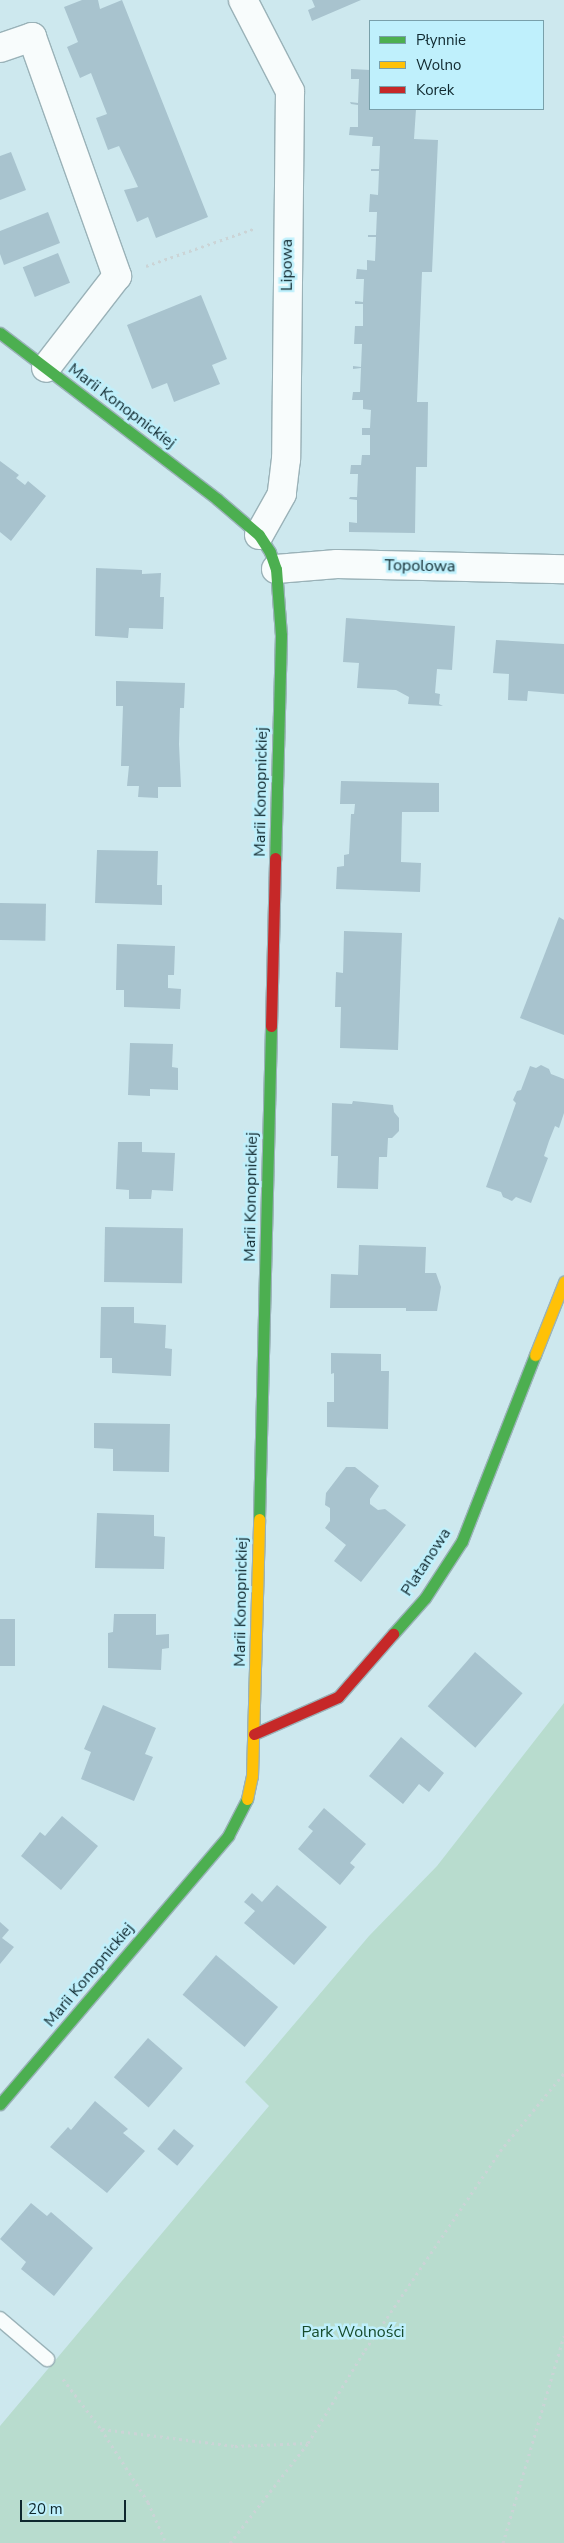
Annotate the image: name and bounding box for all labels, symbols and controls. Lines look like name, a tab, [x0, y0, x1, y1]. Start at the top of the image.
legend	[369, 20, 544, 110]
text: Płynnie	[416, 30, 466, 50]
text: Wolno	[416, 55, 461, 75]
text: Korek	[416, 80, 454, 100]
street label: Lipowa	[277, 239, 297, 291]
street label: Marii Konopnickiej	[64, 359, 180, 453]
street label: Topolowa	[384, 556, 456, 576]
street label: Marii Konopnickiej	[250, 727, 272, 857]
street label: Marii Konopnickiej	[240, 1132, 262, 1262]
street label: Platanowa	[397, 1524, 455, 1600]
street label: Marii Konopnickiej	[230, 1537, 252, 1667]
street label: Marii Konopnickiej	[40, 1919, 138, 2031]
park label: Park Wolności	[301, 2322, 405, 2342]
scale bar	[22, 2490, 129, 2522]
text: 20 m	[28, 2499, 63, 2519]

